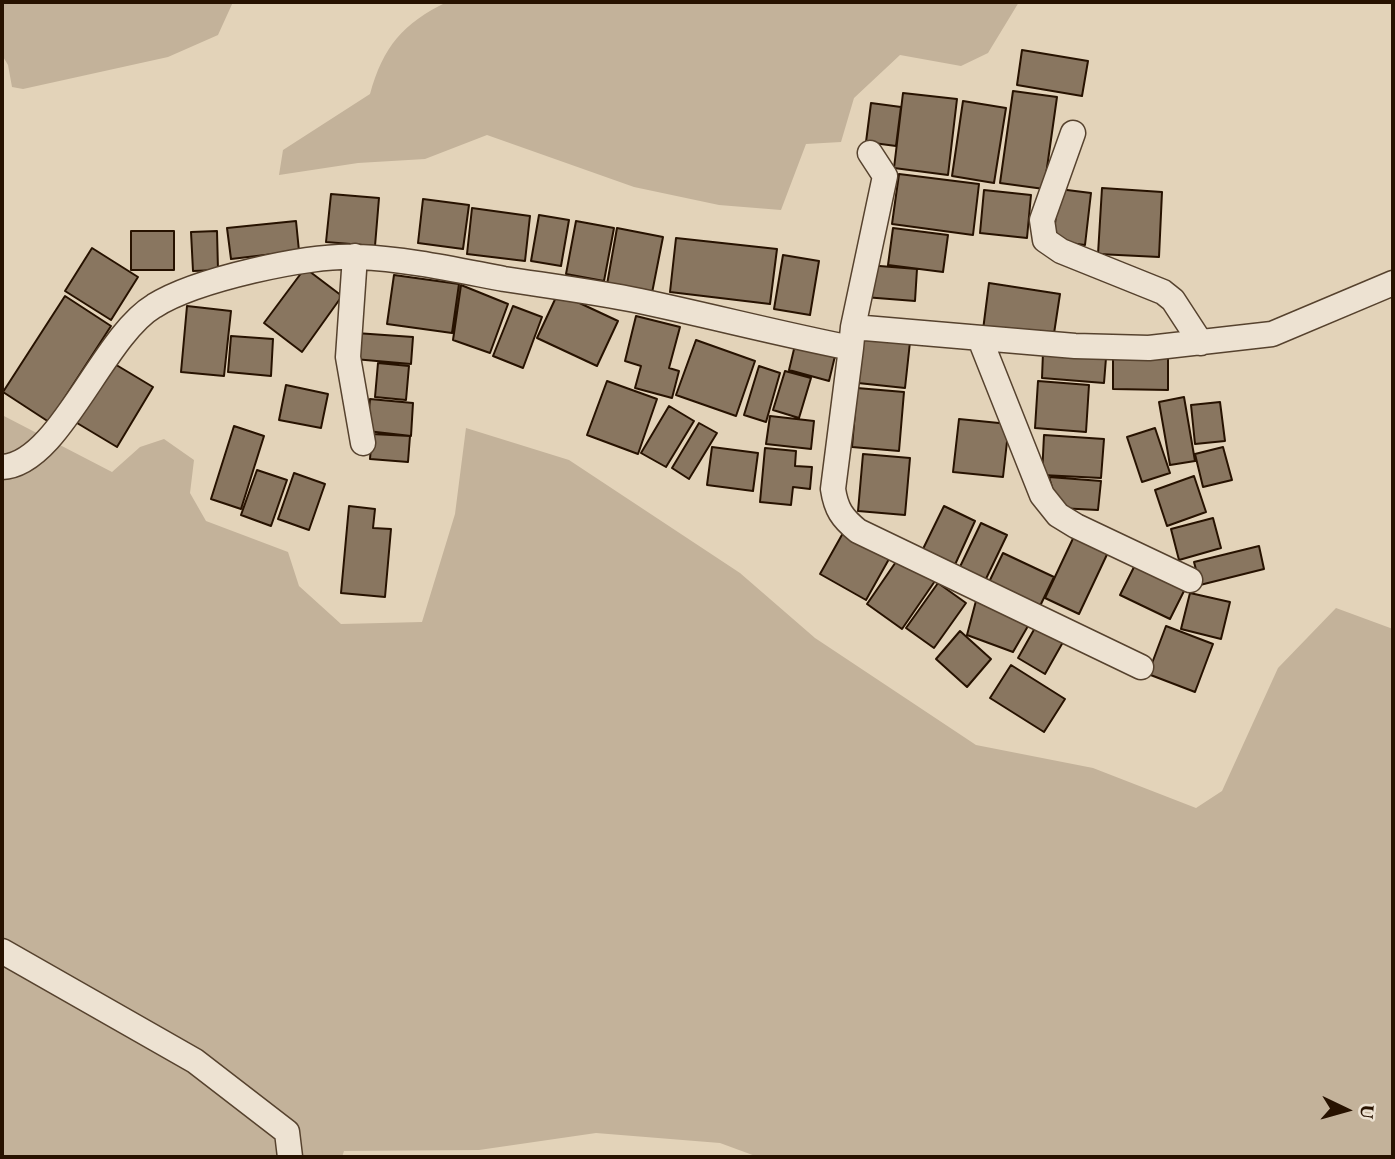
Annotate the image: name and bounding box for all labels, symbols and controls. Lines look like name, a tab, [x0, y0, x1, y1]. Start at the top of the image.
north arrow	[1311, 1075, 1381, 1145]
text: U	[1354, 1104, 1380, 1120]

